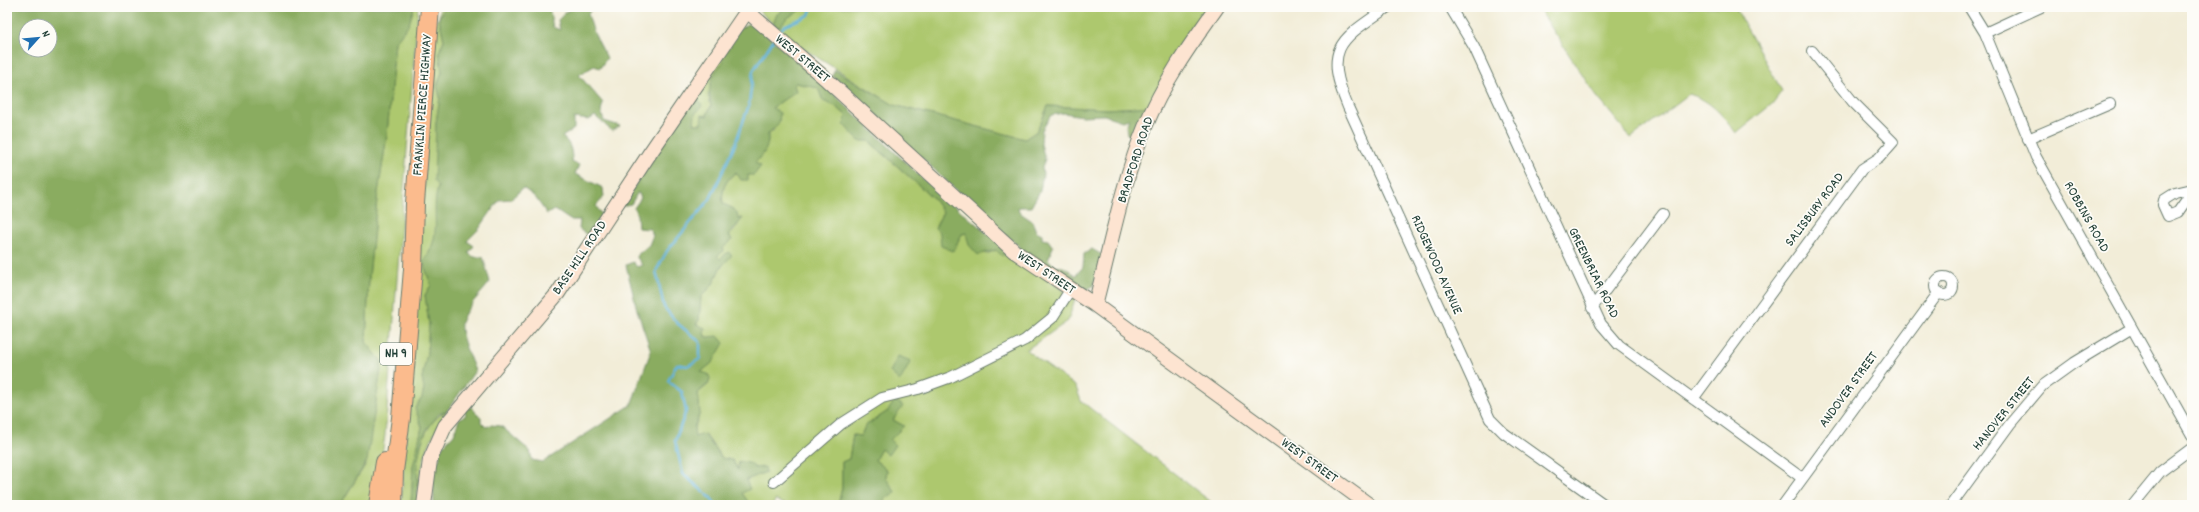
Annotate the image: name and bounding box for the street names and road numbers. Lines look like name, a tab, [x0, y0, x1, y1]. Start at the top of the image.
street label: WEST STREET	[770, 30, 834, 88]
street label: FRANKLIN PIERCE HIGHWAY	[408, 33, 438, 176]
street label: BRADFORD ROAD	[1113, 114, 1159, 206]
street label: SALISBURY ROAD	[1780, 169, 1850, 251]
street label: ROBBINS ROAD	[2058, 178, 2114, 256]
street label: RIDGEWOOD AVENUE	[1405, 212, 1467, 319]
street label: BASE HILL ROAD	[548, 217, 612, 299]
street label: GREENBRIAR ROAD	[1562, 224, 1624, 322]
street label: WEST STREET	[1013, 246, 1079, 300]
road number: NH 9	[380, 343, 412, 365]
street label: ANDOVER STREET	[1815, 347, 1884, 432]
street label: HANOVER STREET	[1968, 373, 2040, 455]
street label: WEST STREET	[1276, 433, 1342, 489]

